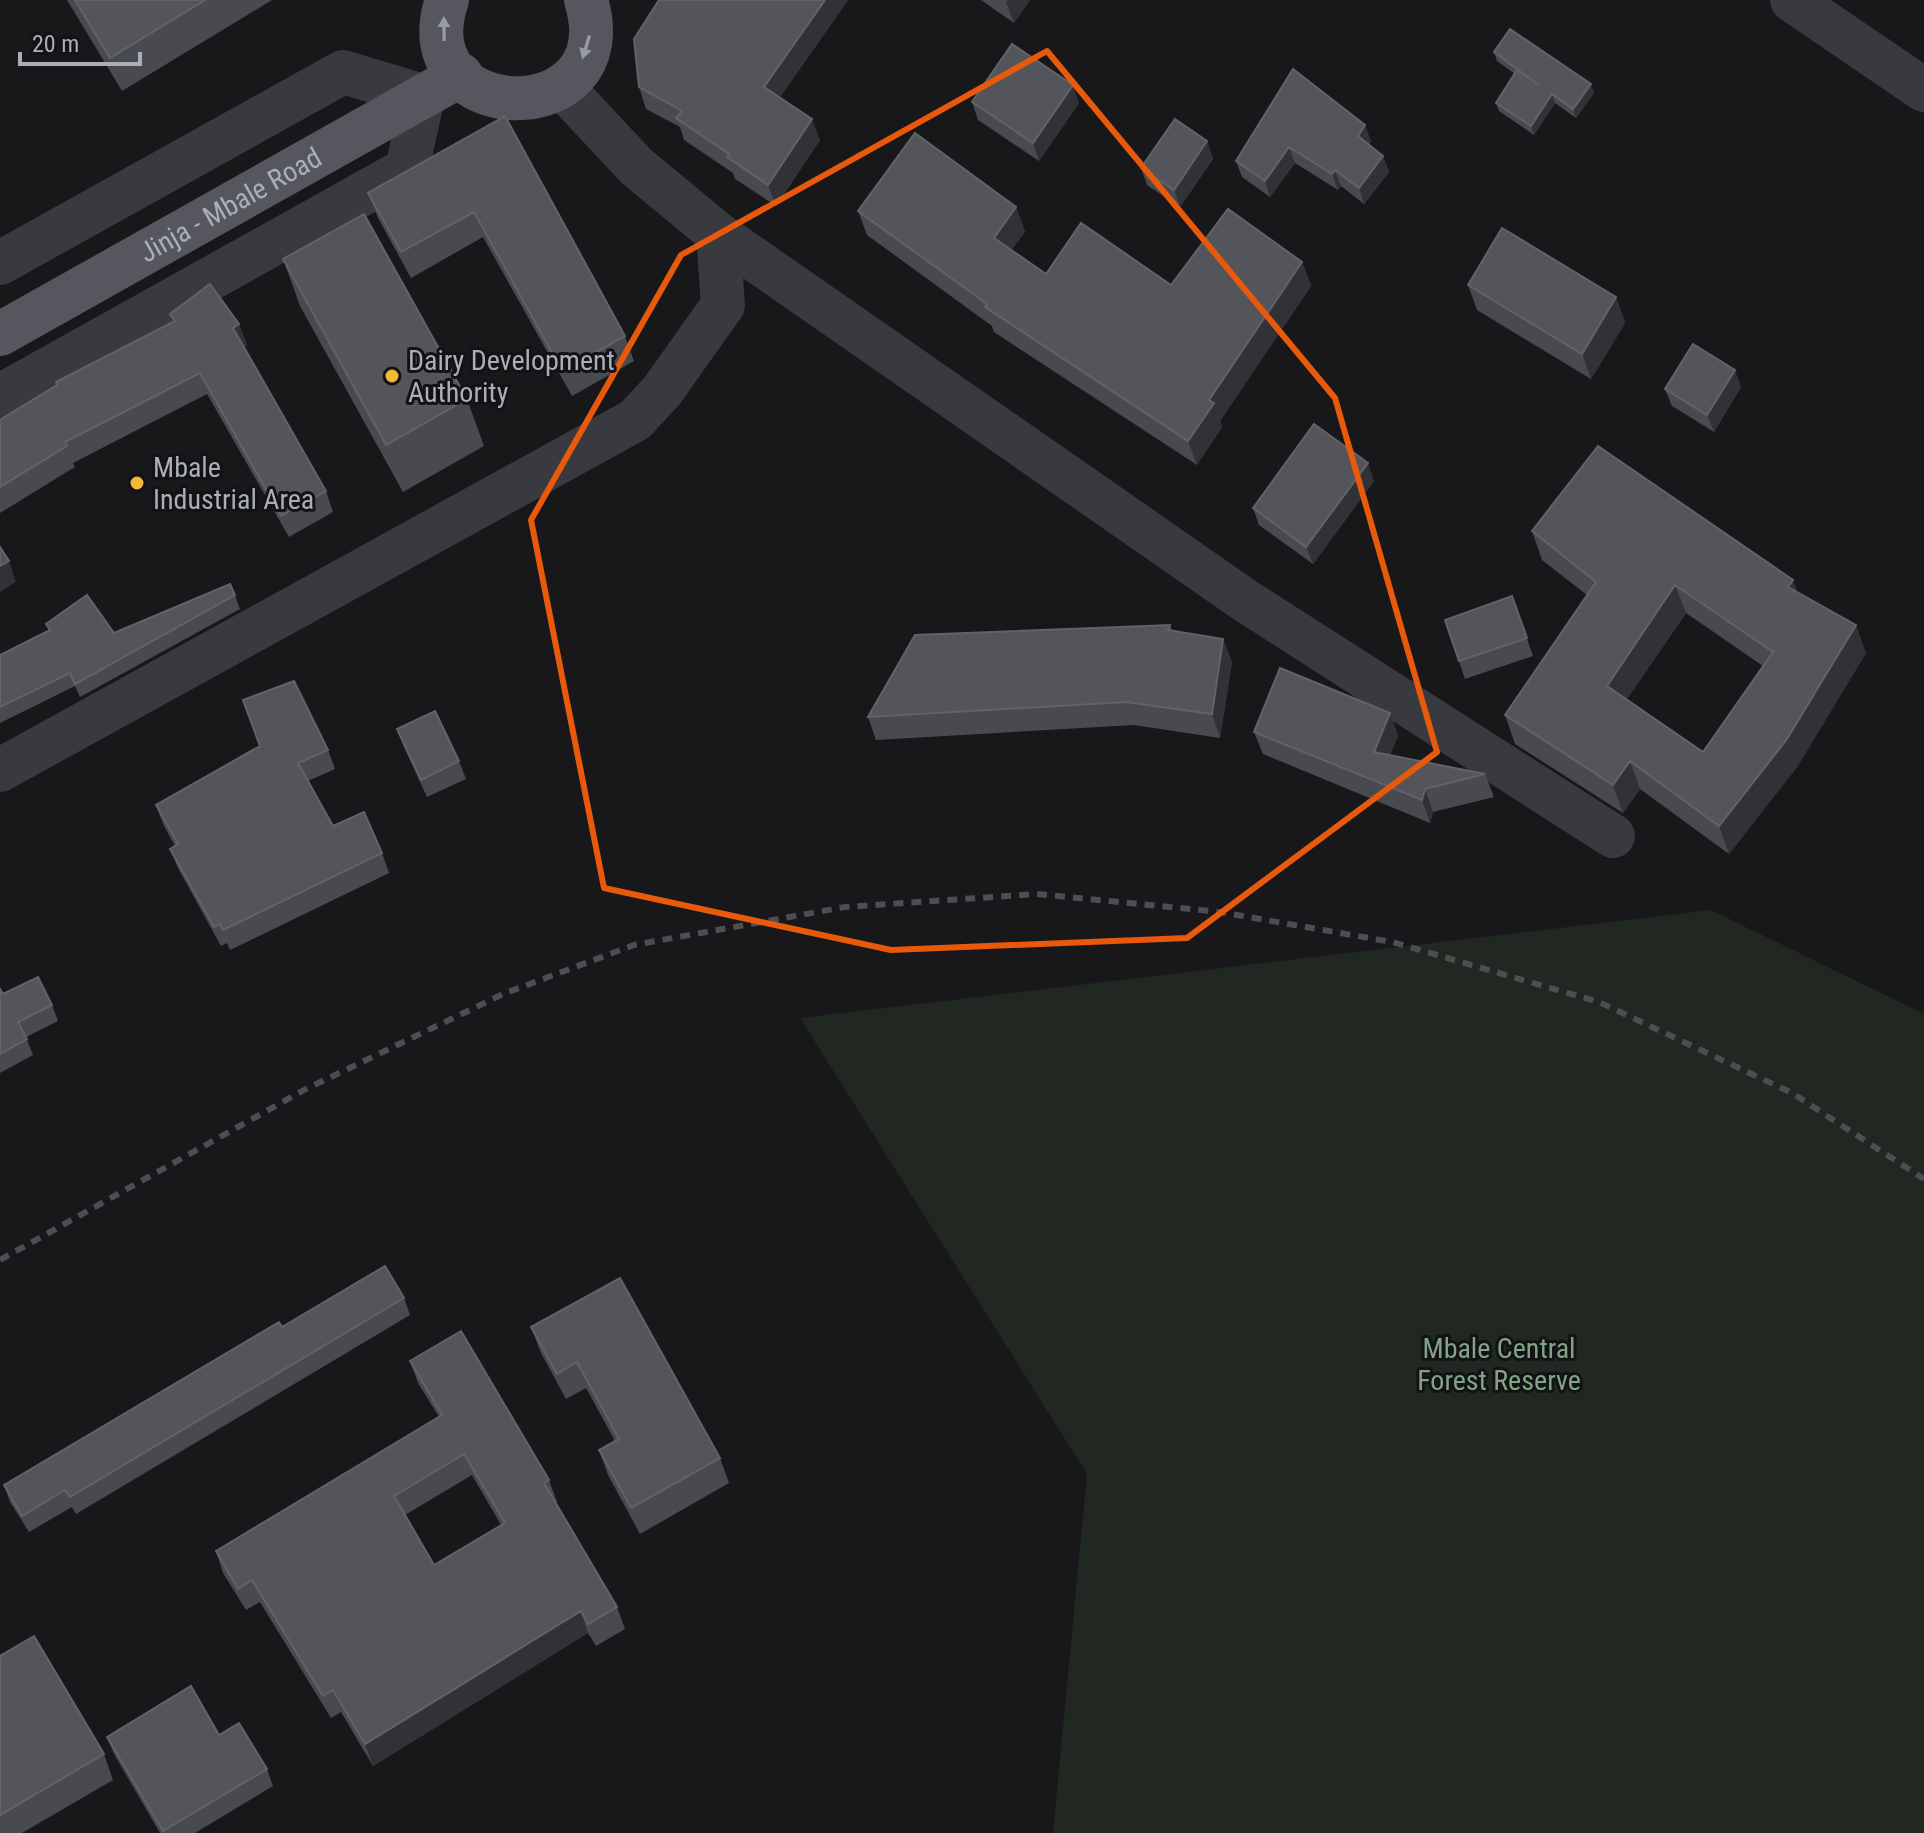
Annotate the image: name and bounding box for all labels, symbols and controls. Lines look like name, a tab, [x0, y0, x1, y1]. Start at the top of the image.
scale bar	[20, 16, 140, 66]
one-way arrow	[437, 16, 450, 41]
text: 20 m	[32, 30, 79, 58]
one-way arrow	[579, 35, 592, 59]
street label: Jinja - Mbale Road	[133, 140, 327, 269]
place label: Dairy Development Authority	[408, 344, 615, 409]
marker: Dairy Development Authority	[383, 367, 401, 385]
place label: Mbale Industrial Area	[153, 451, 314, 516]
marker: Mbale Industrial Area	[128, 474, 146, 492]
park label: Mbale Central Forest Reserve	[1417, 1332, 1581, 1397]

